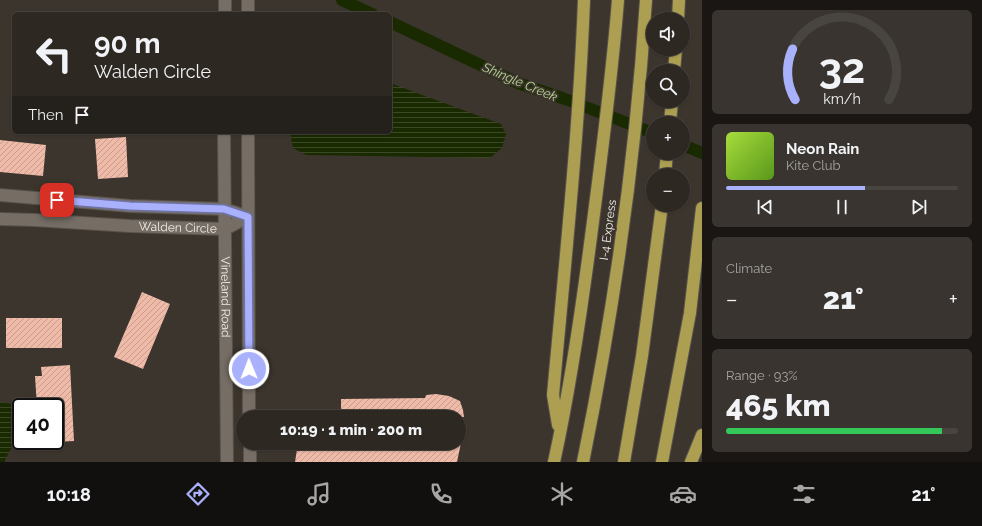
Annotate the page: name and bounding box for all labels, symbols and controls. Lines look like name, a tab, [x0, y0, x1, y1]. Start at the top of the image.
map controls	[646, 12, 690, 212]
button: sound	[646, 12, 690, 56]
text: 90 m	[94, 27, 160, 60]
icon: left	[28, 28, 80, 80]
text: 32	[819, 44, 865, 93]
water label: Shingle Creek	[479, 59, 560, 105]
text: Walden Circle	[94, 61, 211, 82]
button: search	[646, 64, 690, 108]
text: km/h	[823, 91, 861, 107]
icon: arrive	[71, 104, 93, 126]
text: Then	[28, 106, 63, 124]
button: +	[646, 116, 690, 160]
text: Neon Rain	[786, 140, 859, 158]
text: Kite Club	[786, 158, 841, 173]
button: −	[646, 168, 690, 212]
pin	[40, 183, 74, 217]
icon: arrive	[46, 189, 68, 211]
icon: previous	[754, 196, 776, 218]
icon: pause	[831, 196, 853, 218]
icon: next	[908, 196, 930, 218]
street label: I-4 Express	[597, 199, 619, 261]
street label: Walden Circle	[139, 219, 217, 236]
street label: Vineland Road	[218, 256, 233, 338]
text: Climate	[726, 261, 772, 276]
text: 21°	[823, 281, 864, 316]
text: −	[726, 286, 738, 312]
text: +	[949, 286, 958, 312]
position arrow	[228, 348, 270, 390]
text: Range · 93%	[726, 368, 798, 383]
text: 465 km	[726, 388, 830, 423]
speed limit sign: 40	[12, 398, 64, 450]
text: 10:19 · 1 min · 200 m	[280, 421, 422, 439]
icon: directions	[184, 480, 212, 508]
icon: music	[305, 480, 333, 508]
icon: phone	[427, 480, 455, 508]
icon: climate	[548, 480, 576, 508]
icon: car	[669, 480, 697, 508]
icon: filters	[790, 480, 818, 508]
text: 10:18	[47, 484, 91, 505]
text: 21°	[912, 484, 935, 505]

